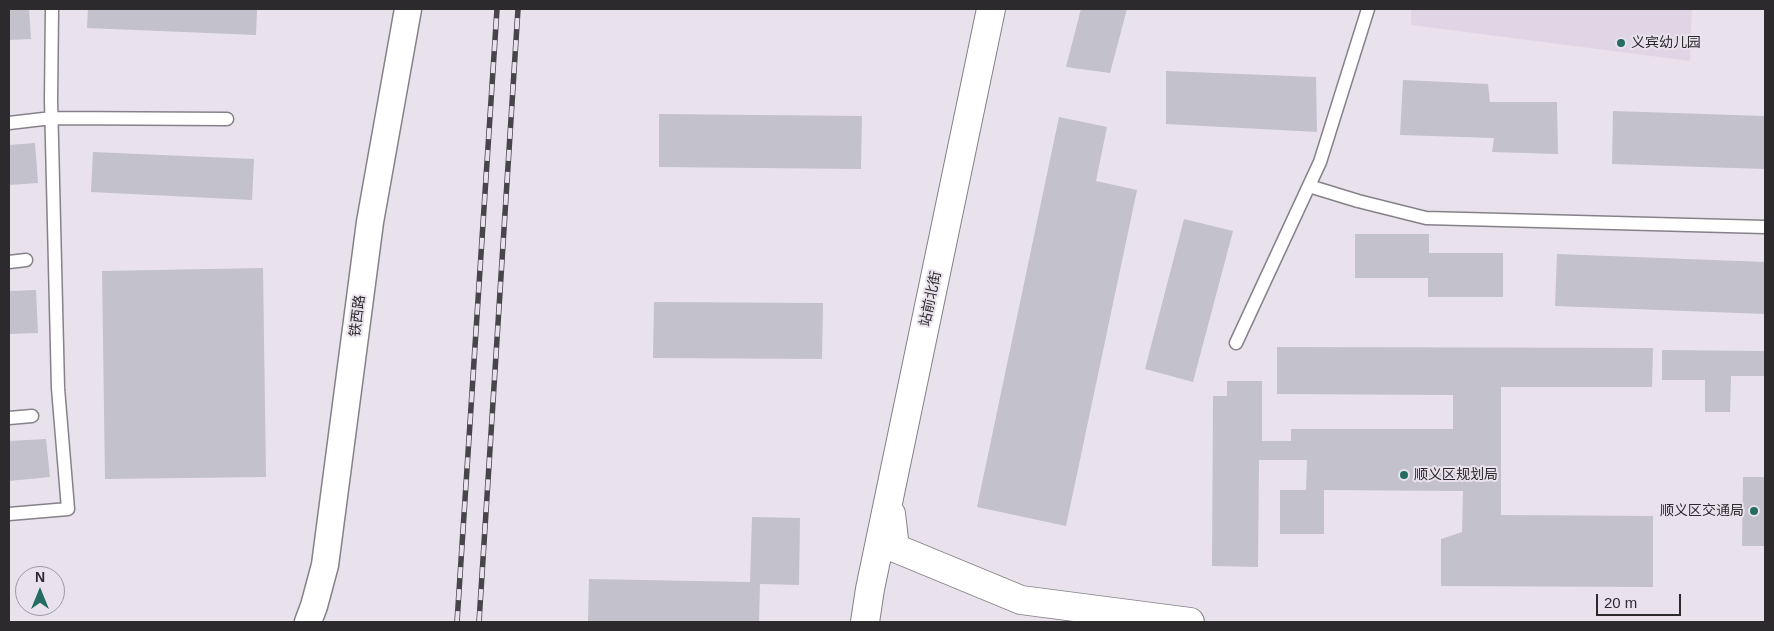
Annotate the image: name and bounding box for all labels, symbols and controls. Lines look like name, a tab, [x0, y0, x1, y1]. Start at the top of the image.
place label: 义宾幼儿园	[1631, 35, 1701, 51]
marker: 义宾幼儿园	[1615, 37, 1627, 49]
street label: 站前北街	[917, 270, 945, 328]
street label: 铁西路	[347, 294, 369, 338]
place label: 顺义区规划局	[1414, 467, 1498, 483]
marker: 顺义区规划局	[1398, 469, 1410, 481]
place label: 顺义区交通局	[1660, 503, 1744, 519]
marker: 顺义区交通局	[1748, 505, 1760, 517]
north arrow	[15, 566, 65, 616]
text: N	[35, 569, 45, 585]
scale bar	[1599, 584, 1684, 616]
text: 20 m	[1604, 594, 1637, 611]

